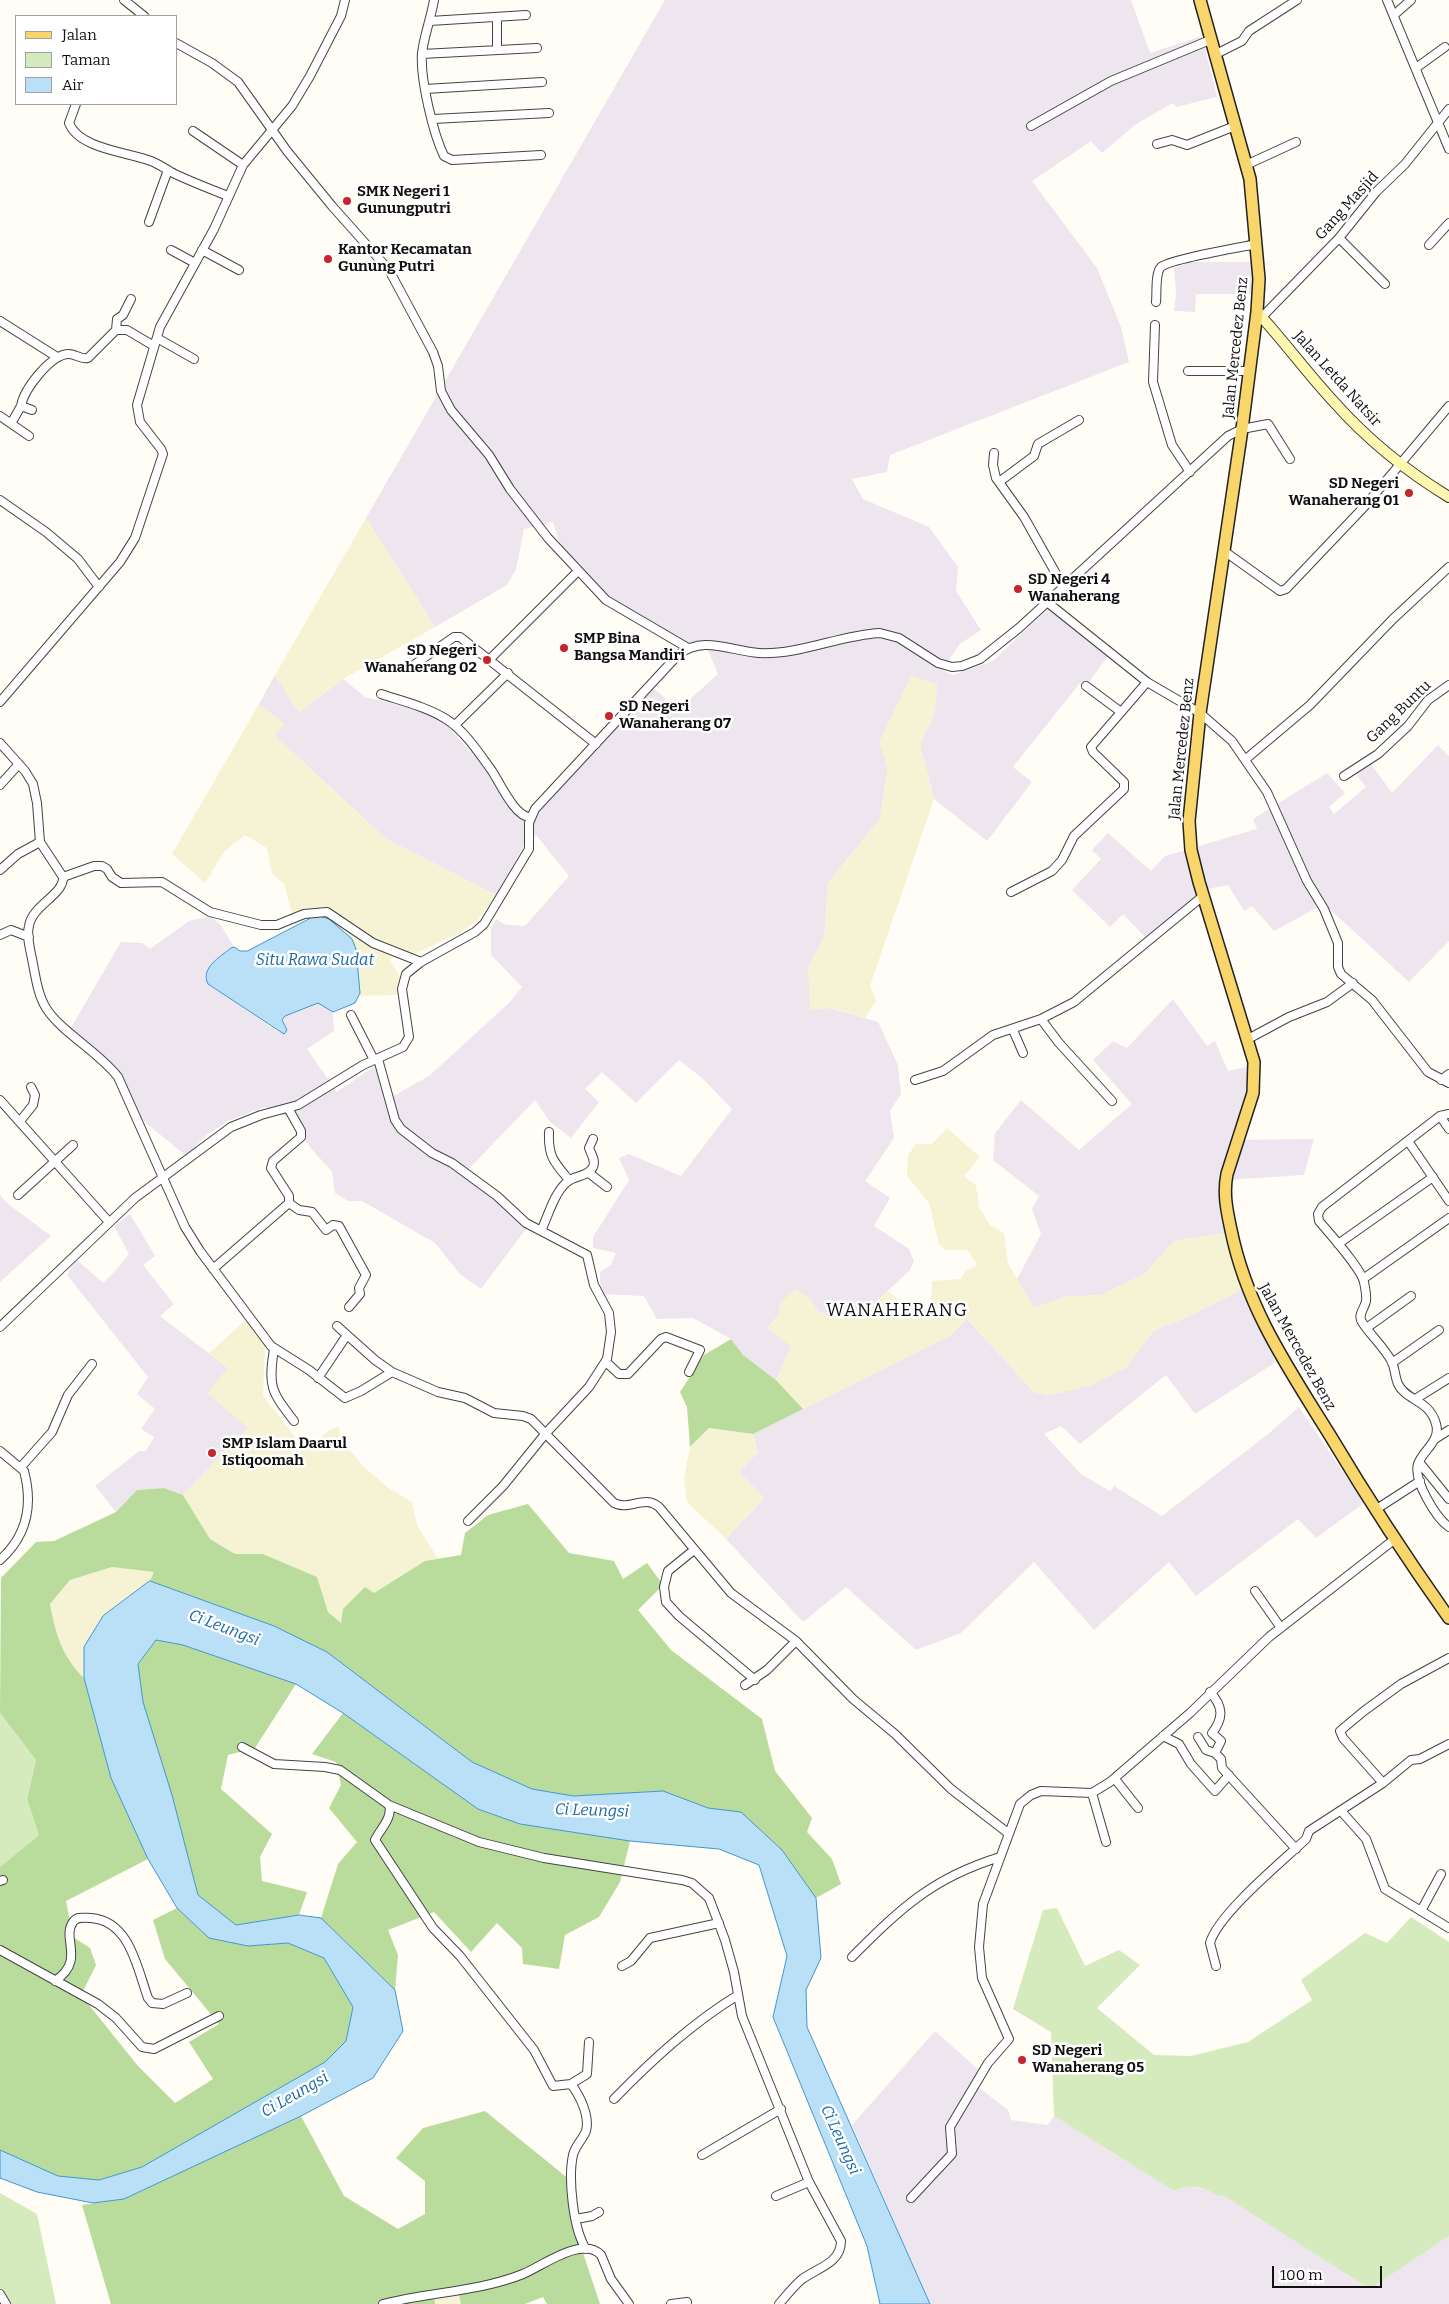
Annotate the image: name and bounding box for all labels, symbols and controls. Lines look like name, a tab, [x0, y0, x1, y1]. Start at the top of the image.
legend	[15, 15, 178, 105]
text: Jalan	[62, 26, 97, 44]
text: Taman	[62, 51, 110, 69]
text: Air	[62, 76, 83, 94]
street label: Gang Masjid	[1312, 168, 1382, 244]
place label: SMK Negeri 1 Gunungputri	[357, 183, 451, 218]
marker: SMK Negeri 1 Gunungputri	[341, 195, 353, 207]
place label: Kantor Kecamatan Gunung Putri	[338, 241, 472, 276]
marker: Kantor Kecamatan Gunung Putri	[322, 253, 334, 265]
street label: Jalan Mercedez Benz	[1220, 276, 1252, 420]
street label: Jalan Letda Natsir	[1289, 327, 1385, 431]
place label: SD Negeri Wanaherang 01	[1289, 475, 1399, 510]
marker: SD Negeri Wanaherang 01	[1403, 487, 1415, 499]
place label: SD Negeri 4 Wanaherang	[1028, 571, 1120, 606]
marker: SD Negeri 4 Wanaherang	[1012, 583, 1024, 595]
place label: SMP Bina Bangsa Mandiri	[574, 630, 685, 665]
place label: SD Negeri Wanaherang 02	[365, 642, 477, 677]
marker: SMP Bina Bangsa Mandiri	[558, 642, 570, 654]
marker: SD Negeri Wanaherang 02	[481, 654, 493, 666]
street label: Jalan Mercedez Benz	[1166, 677, 1198, 821]
street label: Gang Buntu	[1363, 677, 1435, 747]
place label: SD Negeri Wanaherang 07	[619, 698, 731, 733]
marker: SD Negeri Wanaherang 07	[603, 710, 615, 722]
water label: Situ Rawa Sudat	[256, 951, 374, 971]
street label: Jalan Mercedez Benz	[1255, 1280, 1339, 1414]
district label: WANAHERANG	[825, 1300, 969, 1322]
place label: SMP Islam Daarul Istiqoomah	[222, 1435, 347, 1470]
marker: SMP Islam Daarul Istiqoomah	[206, 1447, 218, 1459]
water label: Ci Leungsi	[186, 1606, 262, 1650]
water label: Ci Leungsi	[555, 1800, 629, 1822]
place label: SD Negeri Wanaherang 05	[1032, 2042, 1144, 2077]
marker: SD Negeri Wanaherang 05	[1016, 2054, 1028, 2066]
water label: Ci Leungsi	[258, 2068, 332, 2122]
water label: Ci Leungsi	[816, 2102, 864, 2178]
scale bar	[1274, 2256, 1384, 2288]
text: 100 m	[1280, 2266, 1323, 2284]

